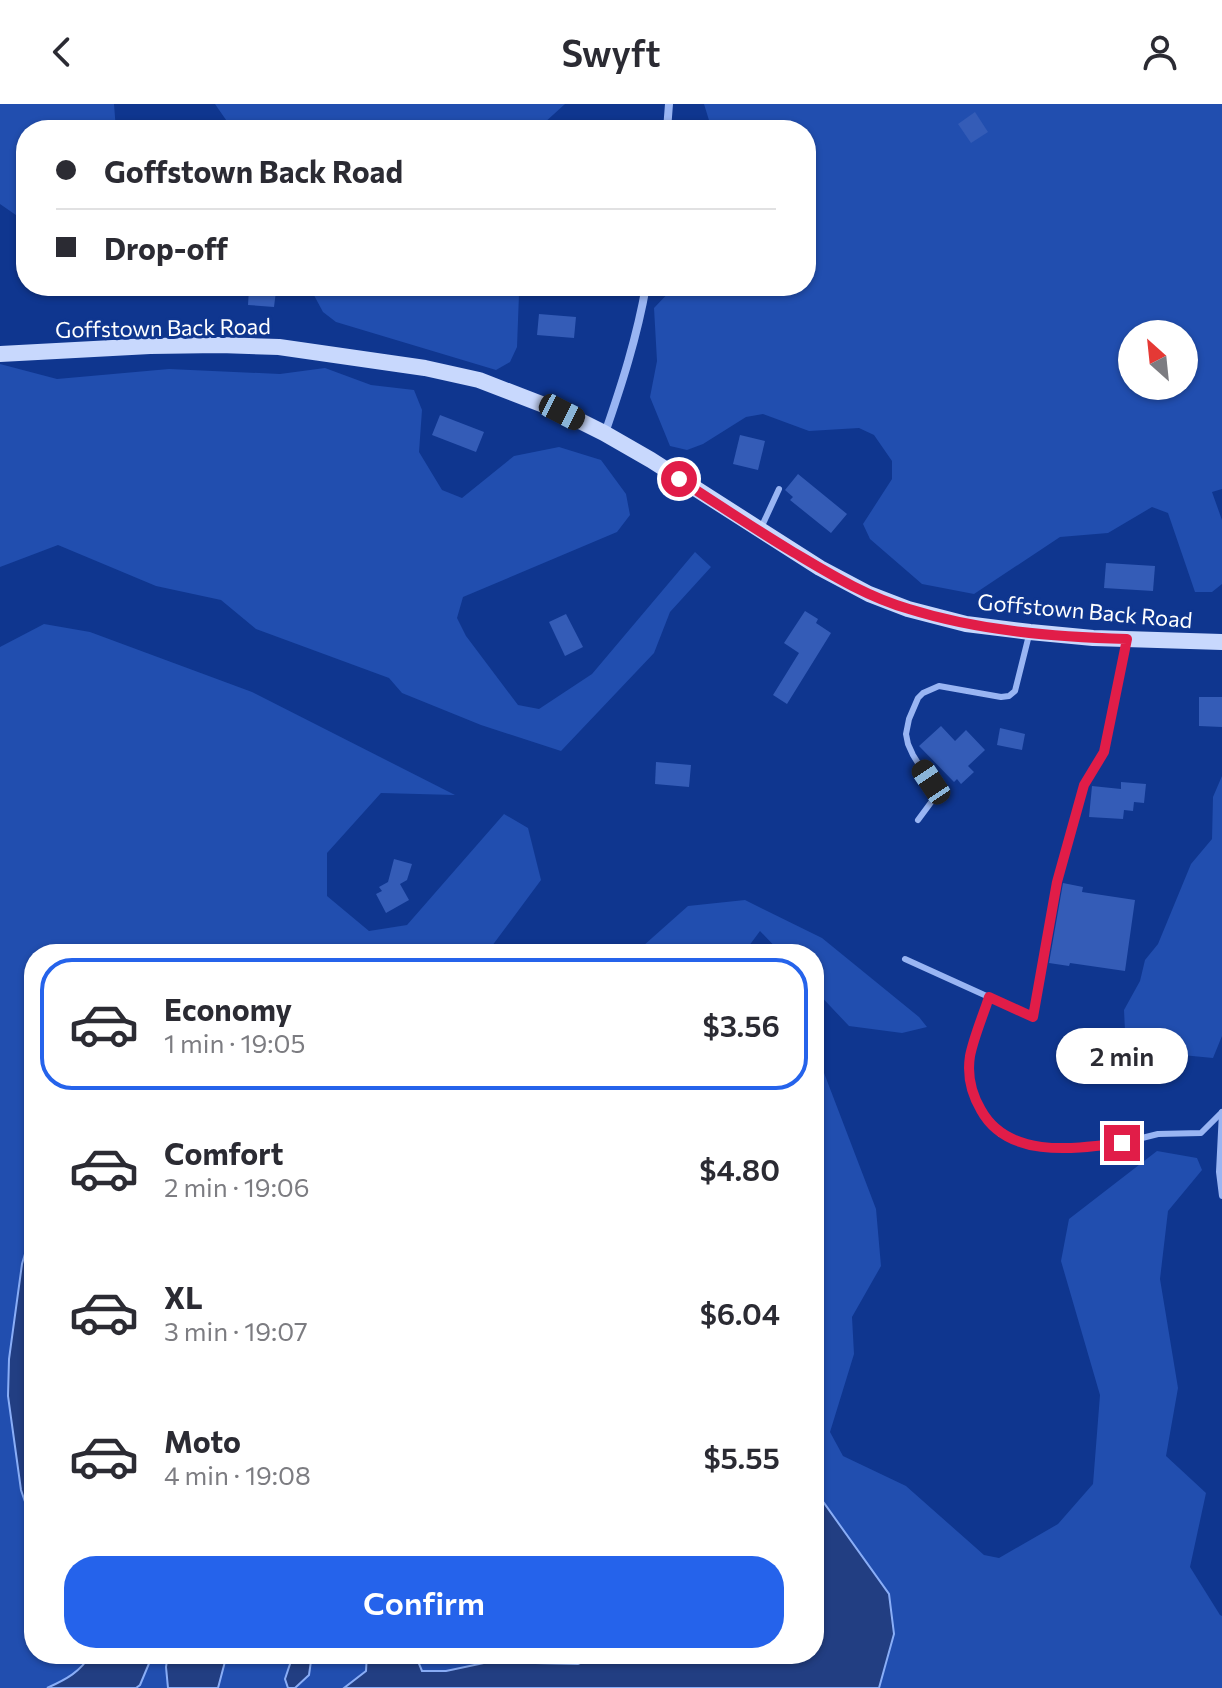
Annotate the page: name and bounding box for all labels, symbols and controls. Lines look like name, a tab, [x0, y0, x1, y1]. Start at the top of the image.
icon: back	[40, 30, 84, 74]
text: Swyft	[561, 30, 661, 74]
icon: person	[1138, 30, 1182, 74]
text: Goffstown Back Road	[104, 152, 403, 189]
text: Drop-off	[104, 229, 228, 266]
street label: Goffstown Back Road	[55, 312, 271, 343]
north arrow	[1118, 320, 1198, 400]
map controls	[1118, 320, 1198, 400]
car	[535, 390, 589, 434]
route start	[661, 461, 697, 497]
street label: Goffstown Back Road	[976, 588, 1194, 633]
car	[908, 755, 954, 809]
icon: car	[68, 988, 140, 1060]
text: Economy	[164, 990, 292, 1027]
text: $3.56	[703, 1006, 780, 1043]
text: 1 min · 19:05	[164, 1027, 305, 1058]
callout: 2 min	[1056, 1027, 1188, 1083]
text: 2 min	[1090, 1040, 1154, 1071]
route end	[1104, 1125, 1140, 1161]
icon: car	[68, 1132, 140, 1204]
text: Comfort	[164, 1134, 283, 1171]
text: $4.80	[699, 1150, 780, 1187]
text: 2 min · 19:06	[164, 1171, 310, 1202]
icon: car	[68, 1276, 140, 1348]
text: XL	[164, 1278, 203, 1315]
text: $6.04	[700, 1294, 780, 1331]
text: 3 min · 19:07	[164, 1315, 308, 1346]
icon: car	[68, 1420, 140, 1492]
text: Moto	[164, 1422, 241, 1459]
text: $5.55	[703, 1438, 780, 1475]
text: 4 min · 19:08	[164, 1459, 311, 1490]
button: Confirm	[64, 1556, 784, 1648]

